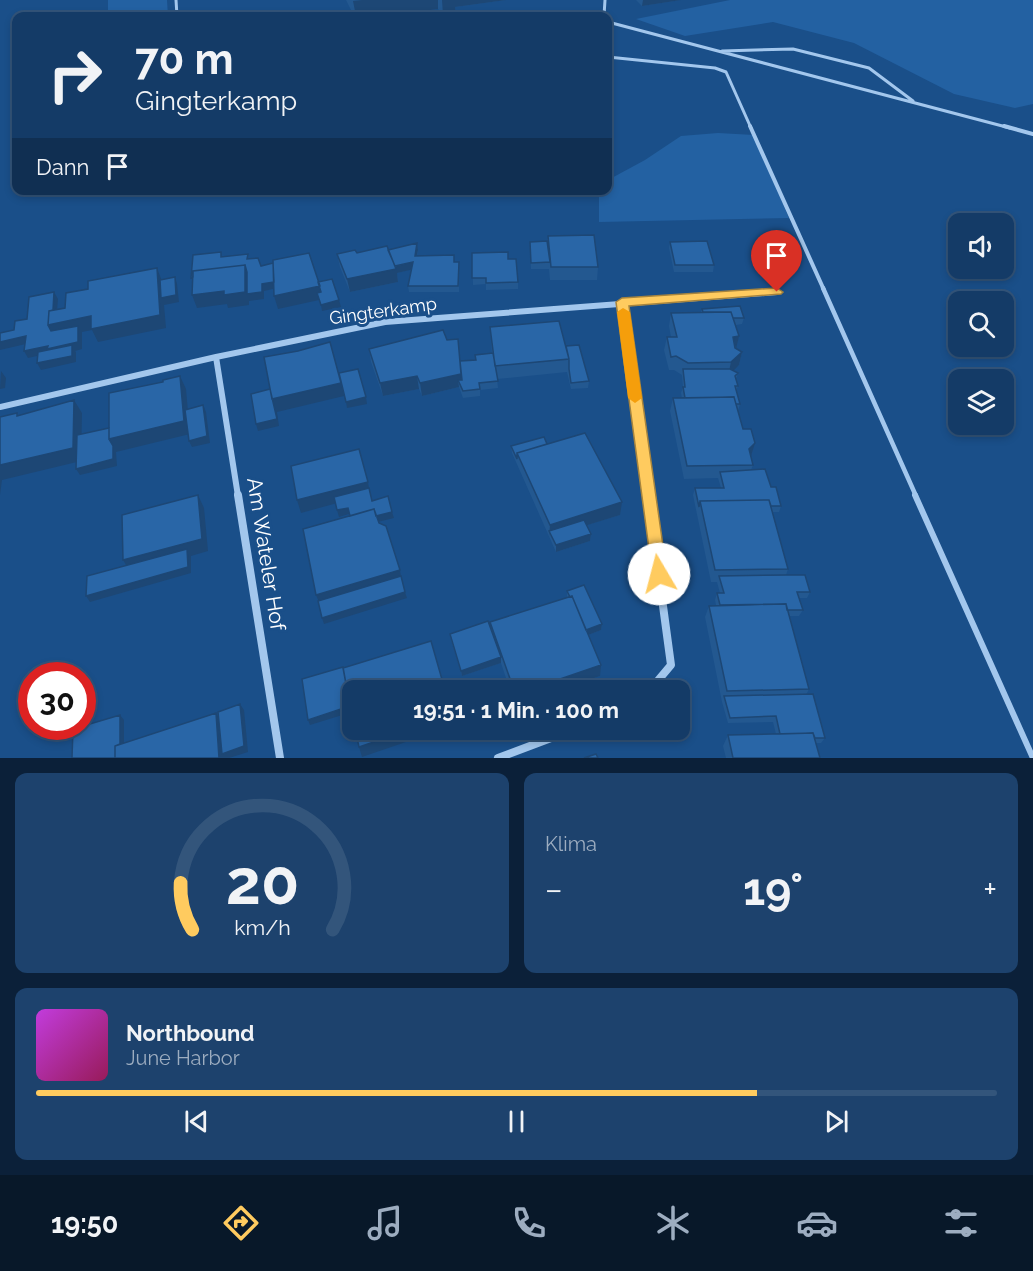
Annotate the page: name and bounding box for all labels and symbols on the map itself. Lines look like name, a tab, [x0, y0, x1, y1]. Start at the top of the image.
pin	[751, 230, 802, 292]
street label: Gingterkamp	[328, 293, 438, 328]
street label: Am Wateler Hof	[242, 476, 291, 633]
position arrow	[627, 542, 691, 606]
speed limit sign: 30	[18, 662, 96, 740]

